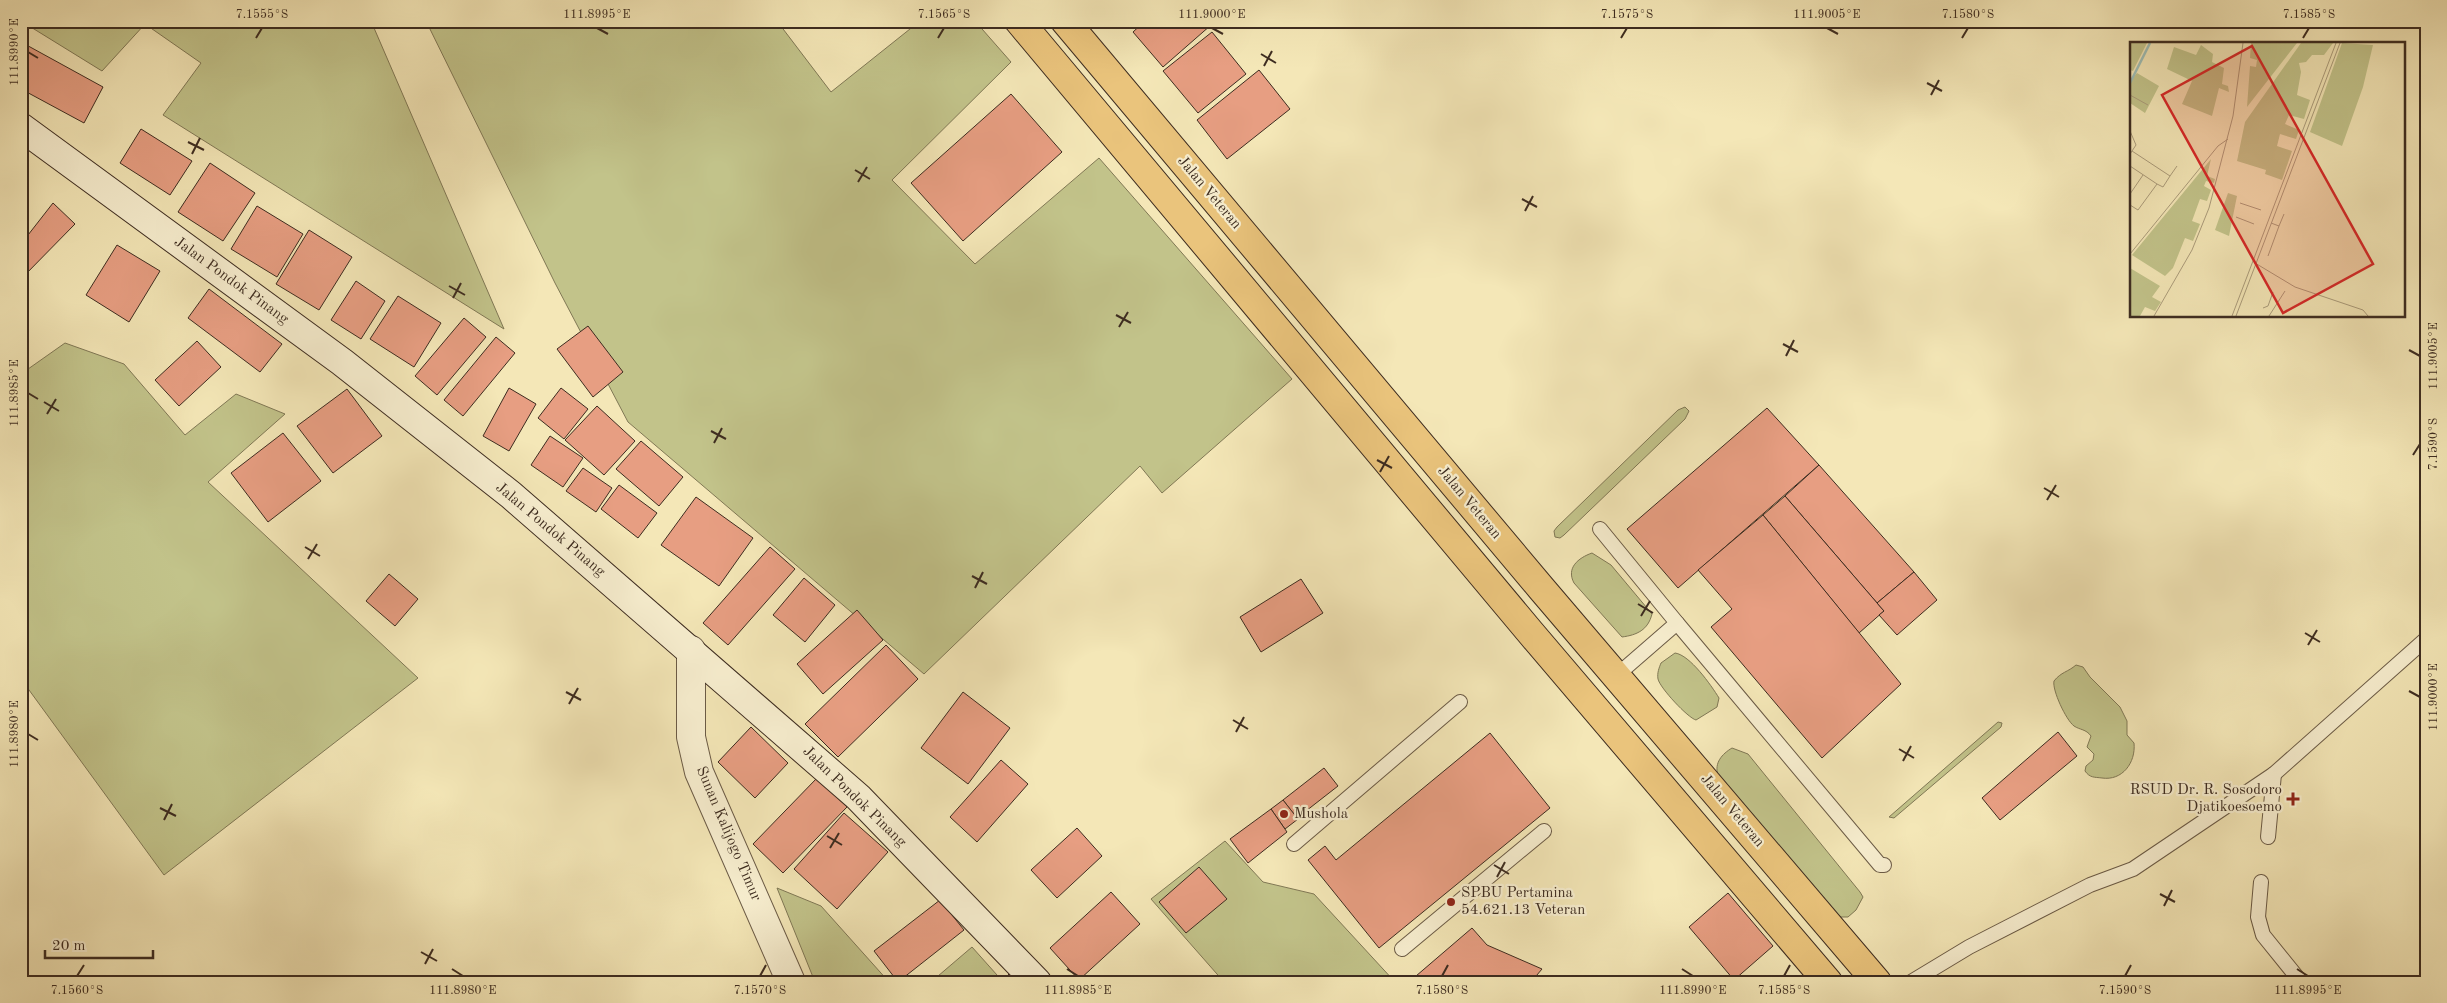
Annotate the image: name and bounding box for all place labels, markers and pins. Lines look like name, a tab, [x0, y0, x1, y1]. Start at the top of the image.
place label: RSUD Dr. R. Sosodoro Djatikoesoemo	[2130, 783, 2282, 815]
marker: RSUD Dr. R. Sosodoro Djatikoesoemo	[2286, 792, 2300, 806]
place label: Mushola	[1294, 807, 1349, 822]
marker: Mushola	[1278, 808, 1290, 820]
place label: SPBU Pertamina 54.621.13 Veteran	[1461, 886, 1585, 918]
marker: SPBU Pertamina 54.621.13 Veteran	[1445, 896, 1457, 908]

